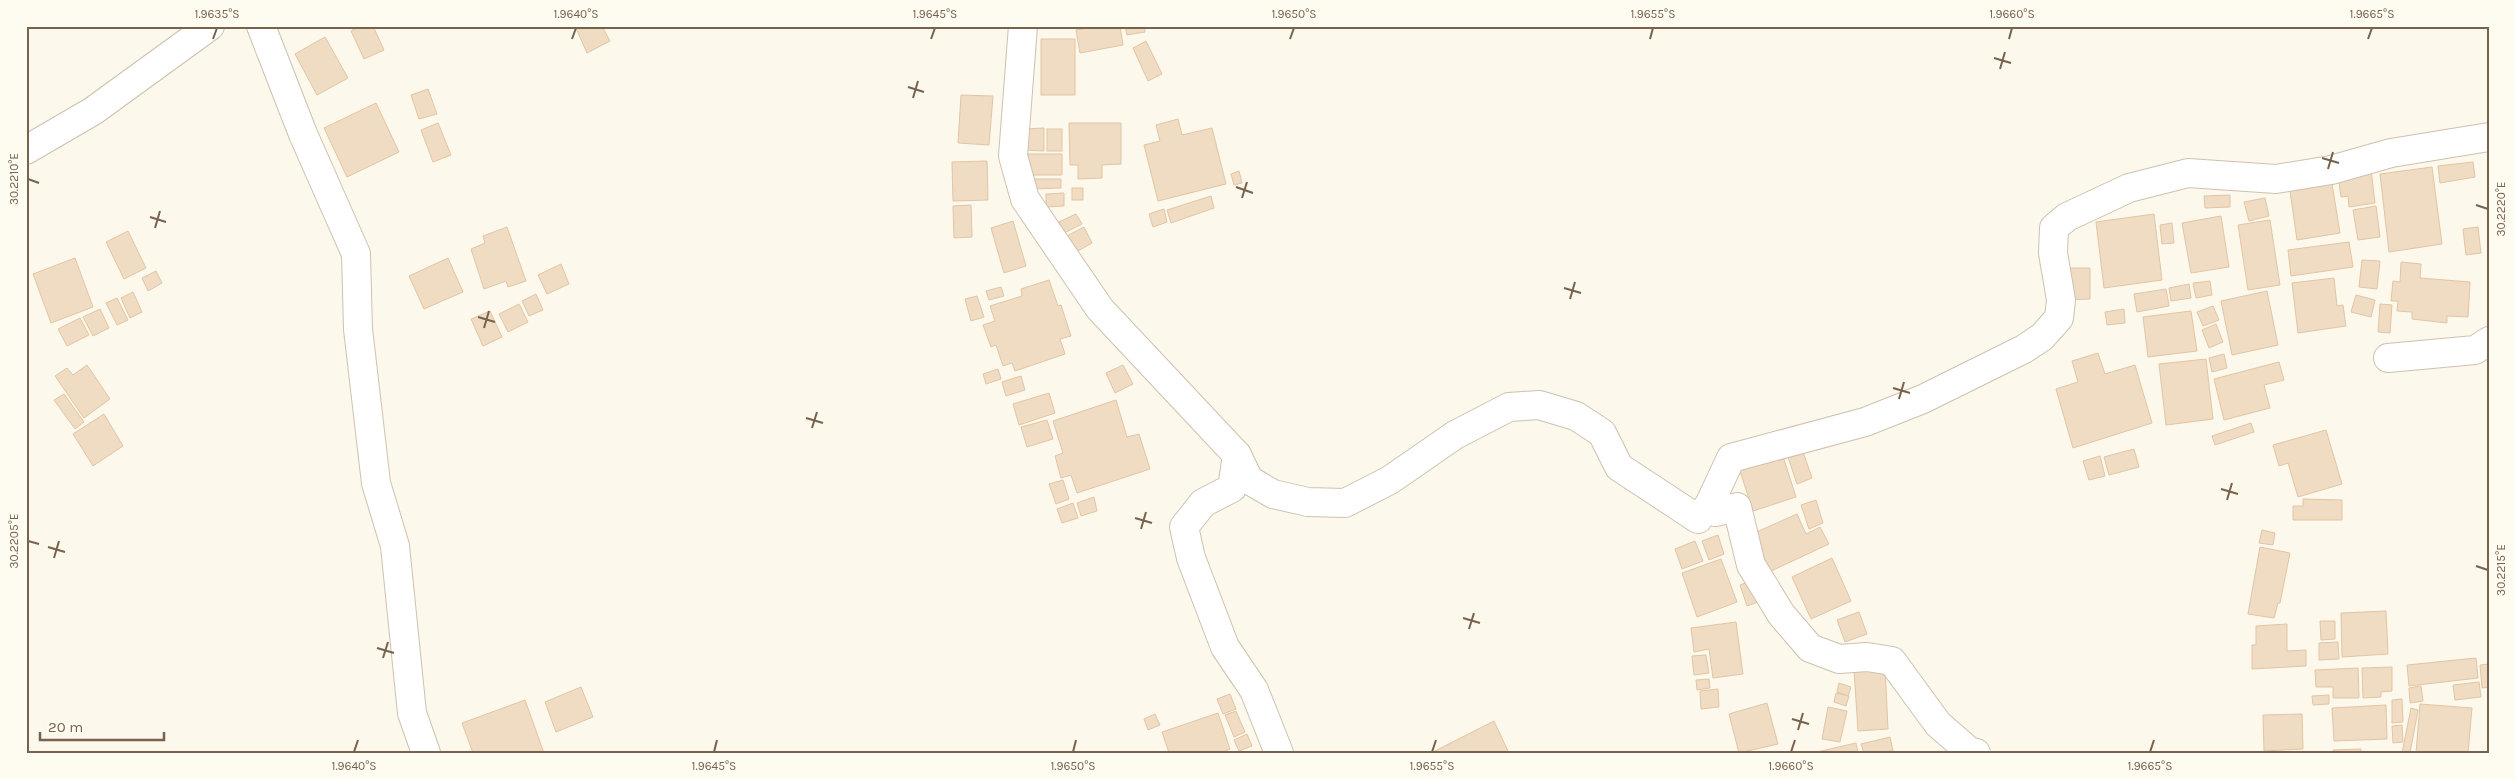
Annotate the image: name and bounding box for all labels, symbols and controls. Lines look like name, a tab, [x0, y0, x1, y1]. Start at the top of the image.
text: 1.9635°S	[194, 7, 240, 21]
text: 1.9640°S	[553, 7, 599, 21]
text: 1.9645°S	[913, 7, 957, 21]
text: 1.9650°S	[1271, 7, 1317, 21]
text: 1.9655°S	[1631, 7, 1675, 21]
text: 1.9660°S	[1989, 7, 2035, 21]
text: 1.9665°S	[2350, 7, 2394, 21]
text: 30.2210°E	[7, 153, 21, 205]
text: 30.2220°E	[2494, 181, 2508, 237]
text: 30.2205°E	[7, 514, 21, 569]
text: 30.2215°E	[2494, 544, 2508, 596]
scale bar	[40, 709, 164, 741]
text: 20 m	[48, 718, 83, 736]
text: 1.9640°S	[331, 759, 377, 773]
text: 1.9645°S	[692, 759, 736, 773]
text: 1.9650°S	[1050, 759, 1096, 773]
text: 1.9655°S	[1410, 759, 1454, 773]
text: 1.9660°S	[1768, 759, 1814, 773]
text: 1.9665°S	[2128, 759, 2172, 773]

